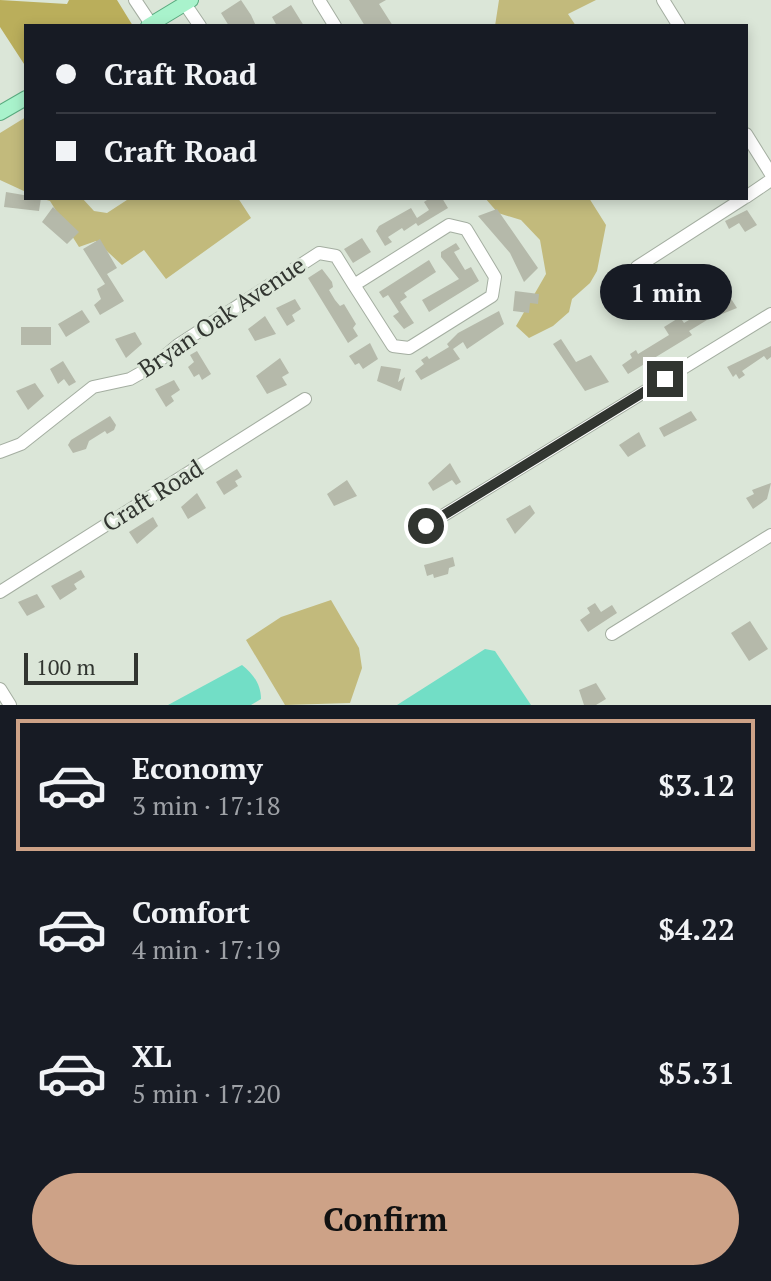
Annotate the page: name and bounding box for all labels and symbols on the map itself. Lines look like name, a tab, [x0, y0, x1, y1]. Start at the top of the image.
street label: Bryan Oak Avenue	[132, 248, 311, 384]
callout: 1 min	[599, 263, 731, 319]
route end	[647, 361, 683, 397]
street label: Craft Road	[96, 452, 209, 539]
route start	[408, 508, 444, 544]
scale bar	[24, 649, 138, 685]

